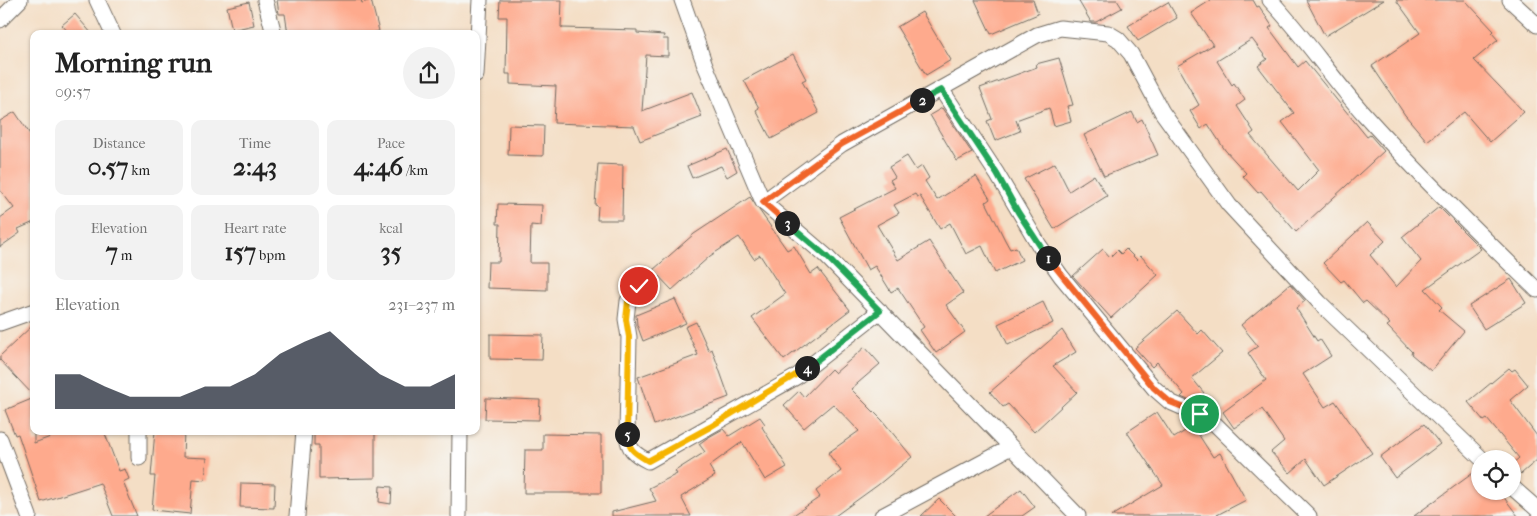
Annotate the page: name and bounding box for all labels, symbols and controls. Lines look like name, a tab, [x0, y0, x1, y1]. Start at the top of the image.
text: Morning run	[55, 46, 212, 79]
button: share	[403, 47, 455, 99]
text: 09:57	[55, 82, 91, 101]
pin: 2	[910, 88, 934, 112]
text: 2	[919, 92, 926, 109]
text: Distance	[93, 135, 145, 152]
text: Time	[239, 135, 271, 152]
text: Pace	[377, 135, 405, 152]
text: 0.57	[88, 152, 128, 181]
text: 2:43	[233, 152, 277, 181]
text: 4:46	[354, 152, 403, 181]
text: km	[128, 162, 150, 179]
text: /km	[403, 162, 428, 179]
pin: 3	[774, 210, 800, 236]
text: 3	[785, 215, 790, 232]
text: Elevation	[91, 220, 147, 237]
text: Heart rate	[224, 220, 286, 237]
text: kcal	[379, 220, 403, 237]
text: 7	[106, 237, 118, 266]
text: 157	[224, 237, 256, 266]
text: 35	[380, 237, 402, 266]
pin: 1	[1036, 246, 1060, 270]
text: m	[118, 247, 132, 264]
text: bpm	[256, 247, 286, 264]
text: 1	[1046, 250, 1051, 267]
pin	[618, 265, 660, 307]
icon: check	[625, 272, 653, 300]
text: Elevation	[55, 295, 120, 314]
text: 231–237 m	[388, 295, 455, 314]
pin: 4	[794, 356, 820, 380]
text: 4	[803, 360, 812, 377]
pin	[1179, 393, 1221, 435]
icon: arrive	[1186, 400, 1214, 428]
pin: 5	[614, 422, 640, 446]
text: 5	[624, 426, 631, 443]
map controls	[1471, 450, 1521, 500]
button: locate	[1471, 450, 1521, 500]

